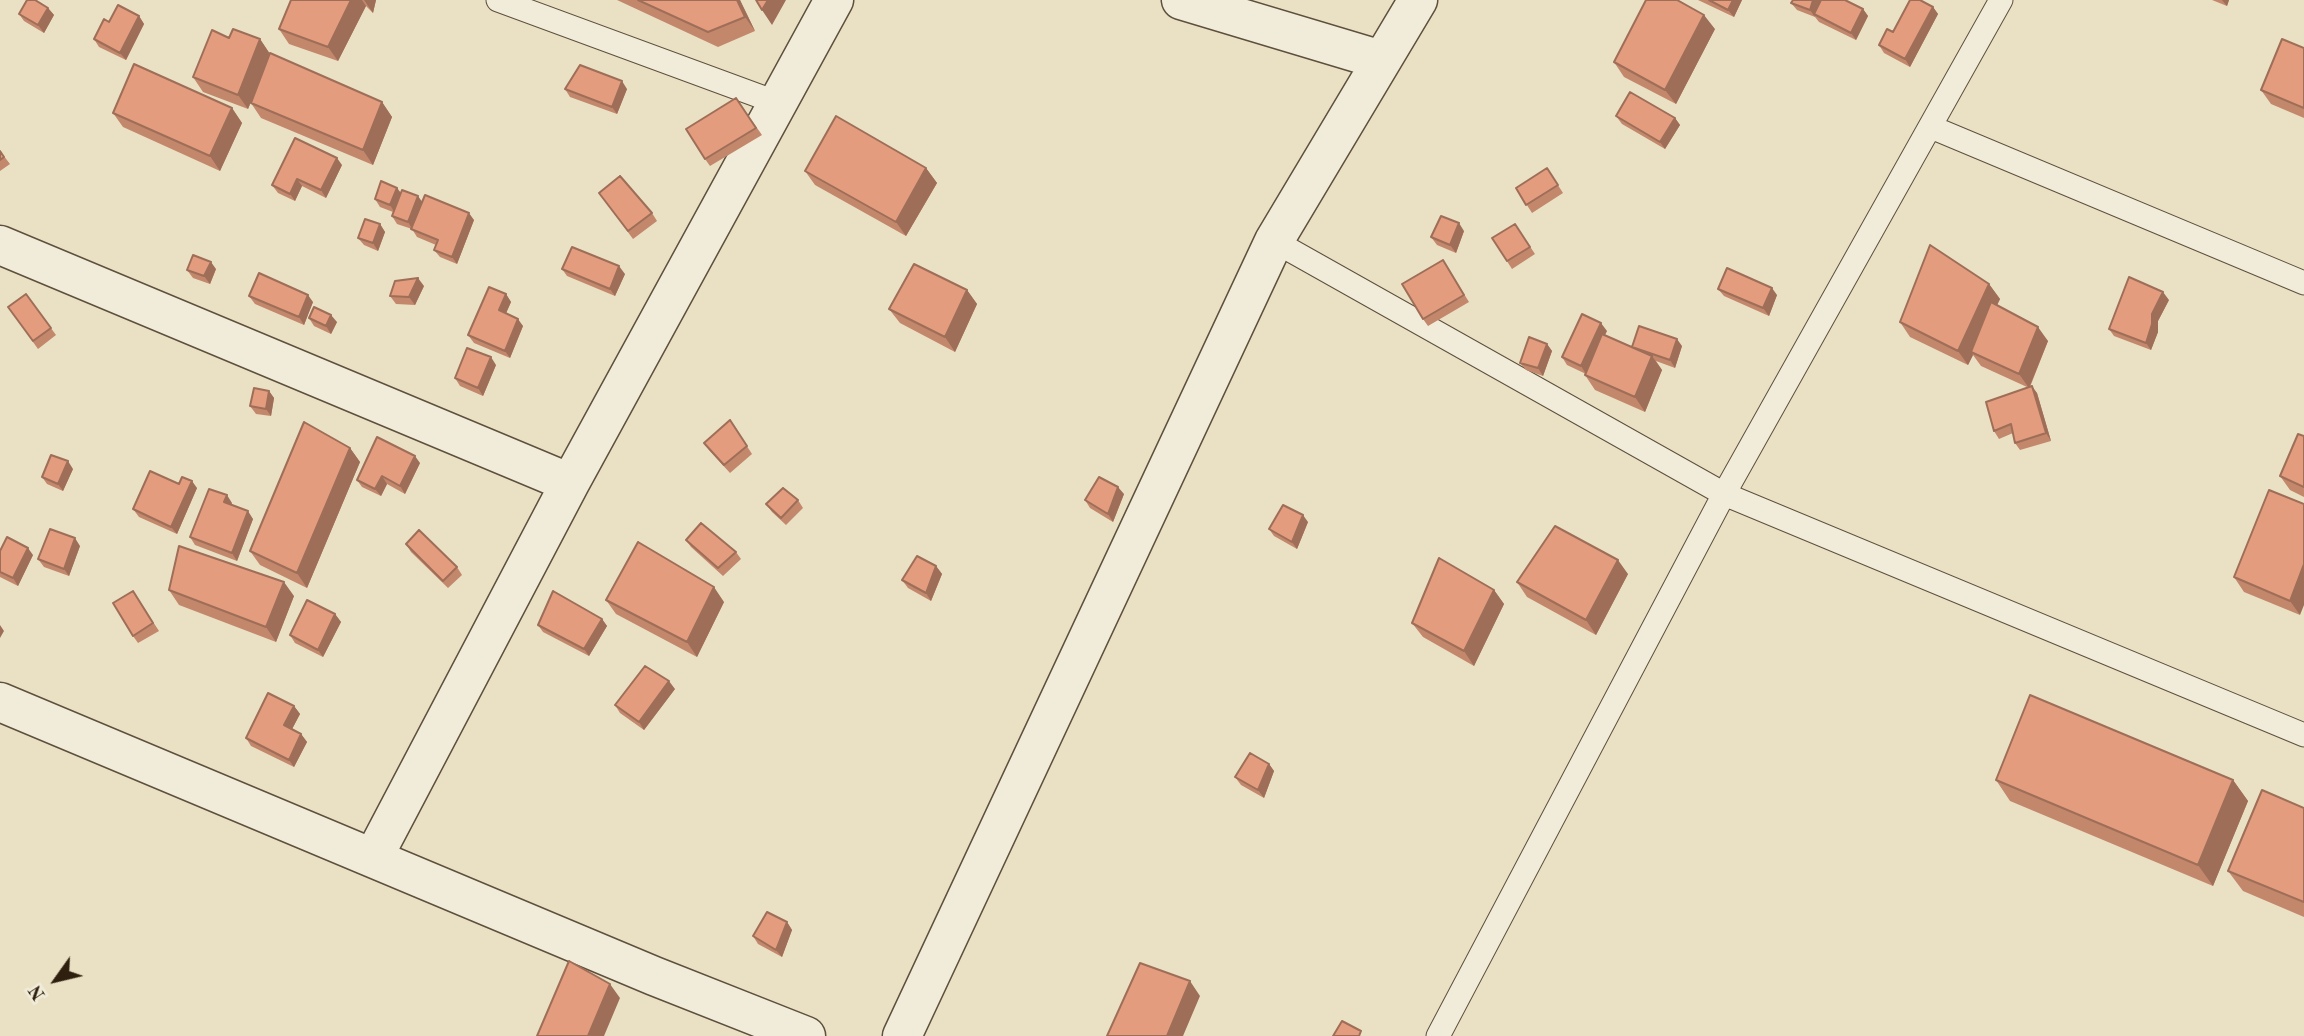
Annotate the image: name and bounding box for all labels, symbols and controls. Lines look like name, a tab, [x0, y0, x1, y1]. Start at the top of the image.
north arrow	[21, 945, 91, 1015]
text: N	[26, 981, 50, 1003]

